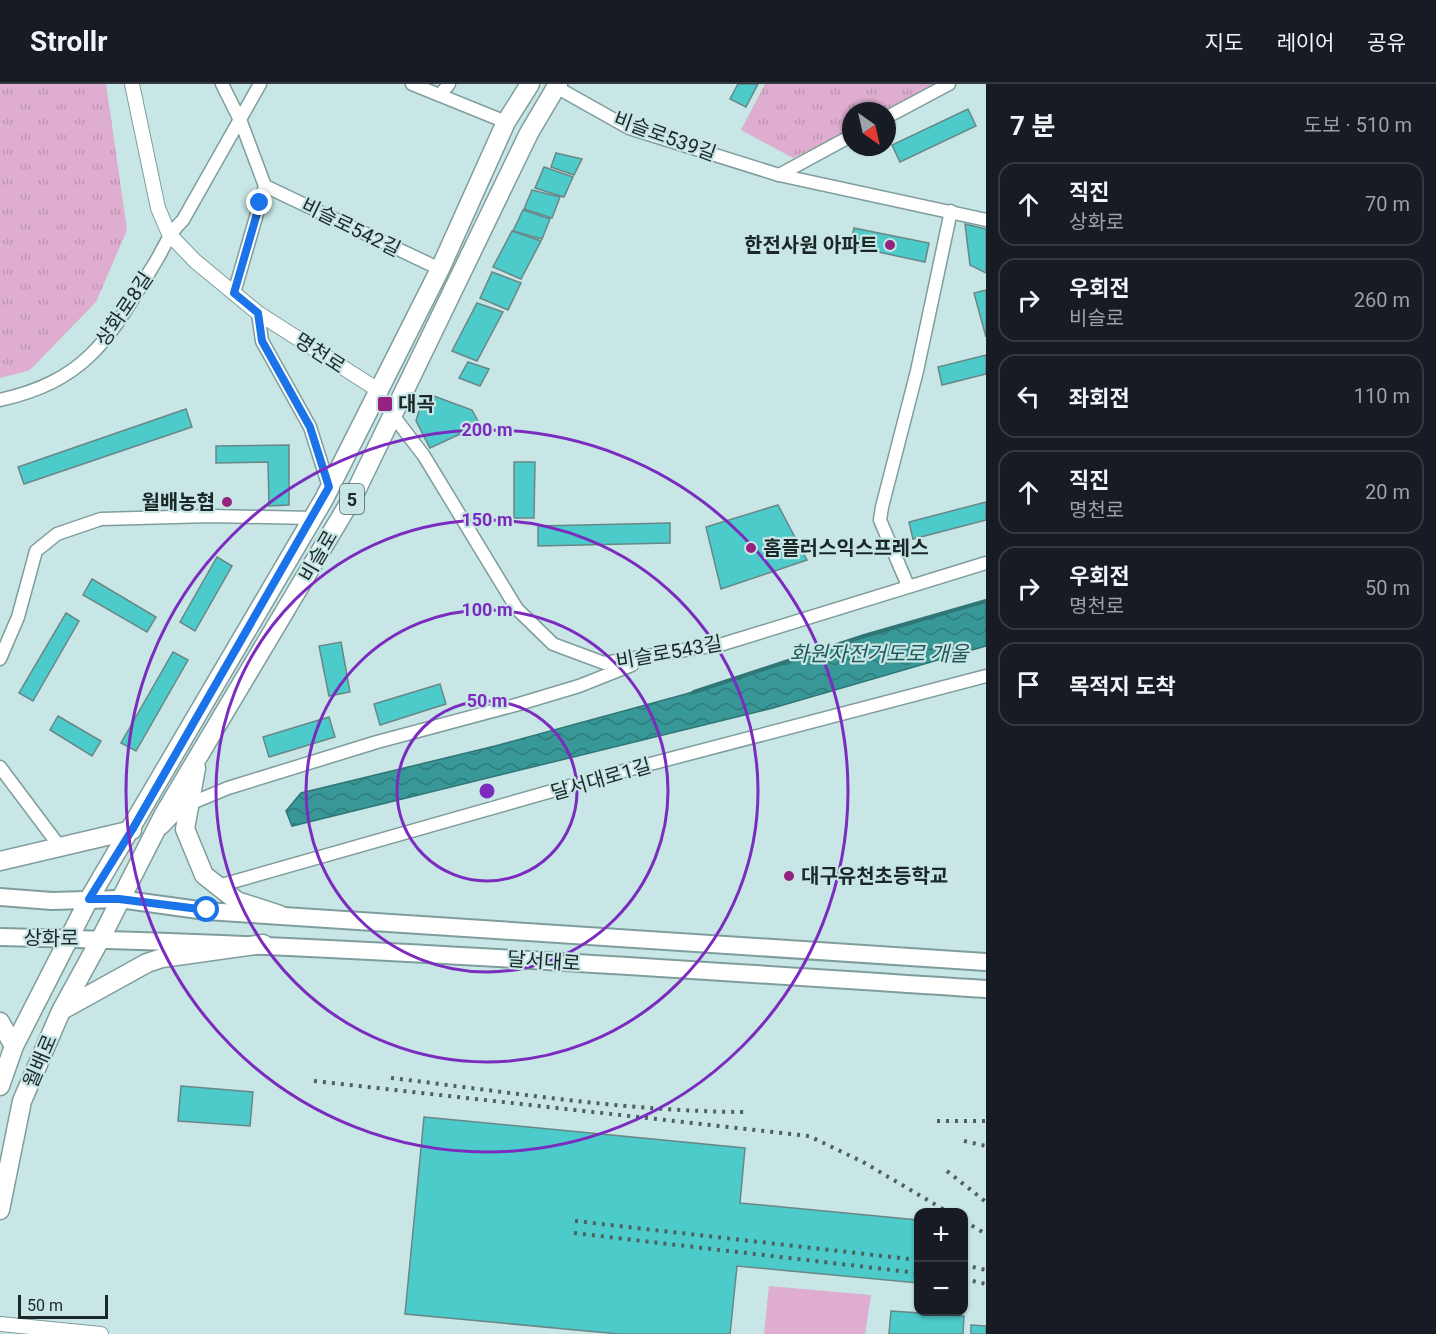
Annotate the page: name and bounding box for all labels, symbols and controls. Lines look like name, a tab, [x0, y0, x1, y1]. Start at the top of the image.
text: Strollr	[30, 25, 107, 58]
text: 지도	[1205, 31, 1243, 55]
text: 레이어	[1276, 31, 1334, 55]
text: 공유	[1367, 31, 1406, 55]
north arrow	[842, 102, 896, 156]
street label: 비슬로539길	[610, 106, 720, 166]
text: 7 분	[1010, 111, 1055, 141]
text: 도보 · 510 m	[1304, 113, 1412, 137]
text: 직진	[1069, 180, 1109, 205]
icon: ahead	[1012, 188, 1045, 221]
route end	[246, 189, 272, 215]
text: 70 m	[1365, 192, 1410, 216]
street label: 비슬로542길	[298, 193, 404, 261]
text: 상화로	[1069, 210, 1124, 234]
place label: 한전사원 아파트	[744, 233, 878, 257]
marker: 한전사원 아파트	[883, 238, 897, 252]
street label: 상화로8길	[90, 267, 158, 351]
text: 우회전	[1069, 276, 1130, 301]
icon: right	[1012, 284, 1045, 317]
text: 260 m	[1354, 288, 1410, 312]
text: 비슬로	[1069, 306, 1124, 330]
street label: 명천로	[290, 328, 350, 378]
icon: left	[1012, 380, 1045, 413]
text: 110 m	[1354, 384, 1410, 408]
text: 좌회전	[1069, 386, 1130, 411]
place label: 대곡	[398, 392, 435, 416]
marker: 대곡	[376, 395, 394, 413]
text: 200 m	[461, 419, 513, 440]
text: 직진	[1069, 468, 1109, 493]
icon: ahead	[1012, 476, 1045, 509]
text: 20 m	[1365, 480, 1410, 504]
road number: 5	[340, 484, 364, 514]
place label: 월배농협	[141, 490, 215, 514]
marker: 월배농협	[220, 495, 234, 509]
text: 명천로	[1069, 498, 1124, 522]
text: 150 m	[461, 509, 513, 530]
street label: 비슬로	[294, 526, 342, 586]
place label: 홈플러스익스프레스	[763, 536, 929, 560]
marker: 홈플러스익스프레스	[744, 541, 758, 555]
text: 우회전	[1069, 564, 1130, 589]
icon: right	[1012, 572, 1045, 605]
text: 50 m	[1365, 576, 1410, 600]
text: 명천로	[1069, 594, 1124, 618]
text: 100 m	[461, 599, 513, 620]
street label: 비슬로543길	[614, 631, 724, 673]
water label: 화원자전거도로 개울	[789, 642, 970, 666]
icon: arrive	[1012, 668, 1045, 701]
text: 목적지 도착	[1069, 674, 1176, 699]
text: 50 m	[467, 690, 507, 711]
street label: 달서대로1길	[548, 753, 654, 805]
centre of rings	[477, 781, 497, 801]
place label: 대구유천초등학교	[801, 864, 948, 888]
marker: 대구유천초등학교	[782, 869, 796, 883]
route start	[193, 896, 219, 922]
street label: 상화로	[23, 926, 79, 950]
street label: 달서대로	[506, 946, 582, 976]
street label: 월배로	[18, 1031, 62, 1091]
map controls	[914, 1208, 968, 1316]
button: +	[914, 1208, 968, 1262]
button: −	[914, 1262, 968, 1316]
scale bar	[18, 1292, 108, 1320]
text: 50 m	[27, 1296, 63, 1315]

